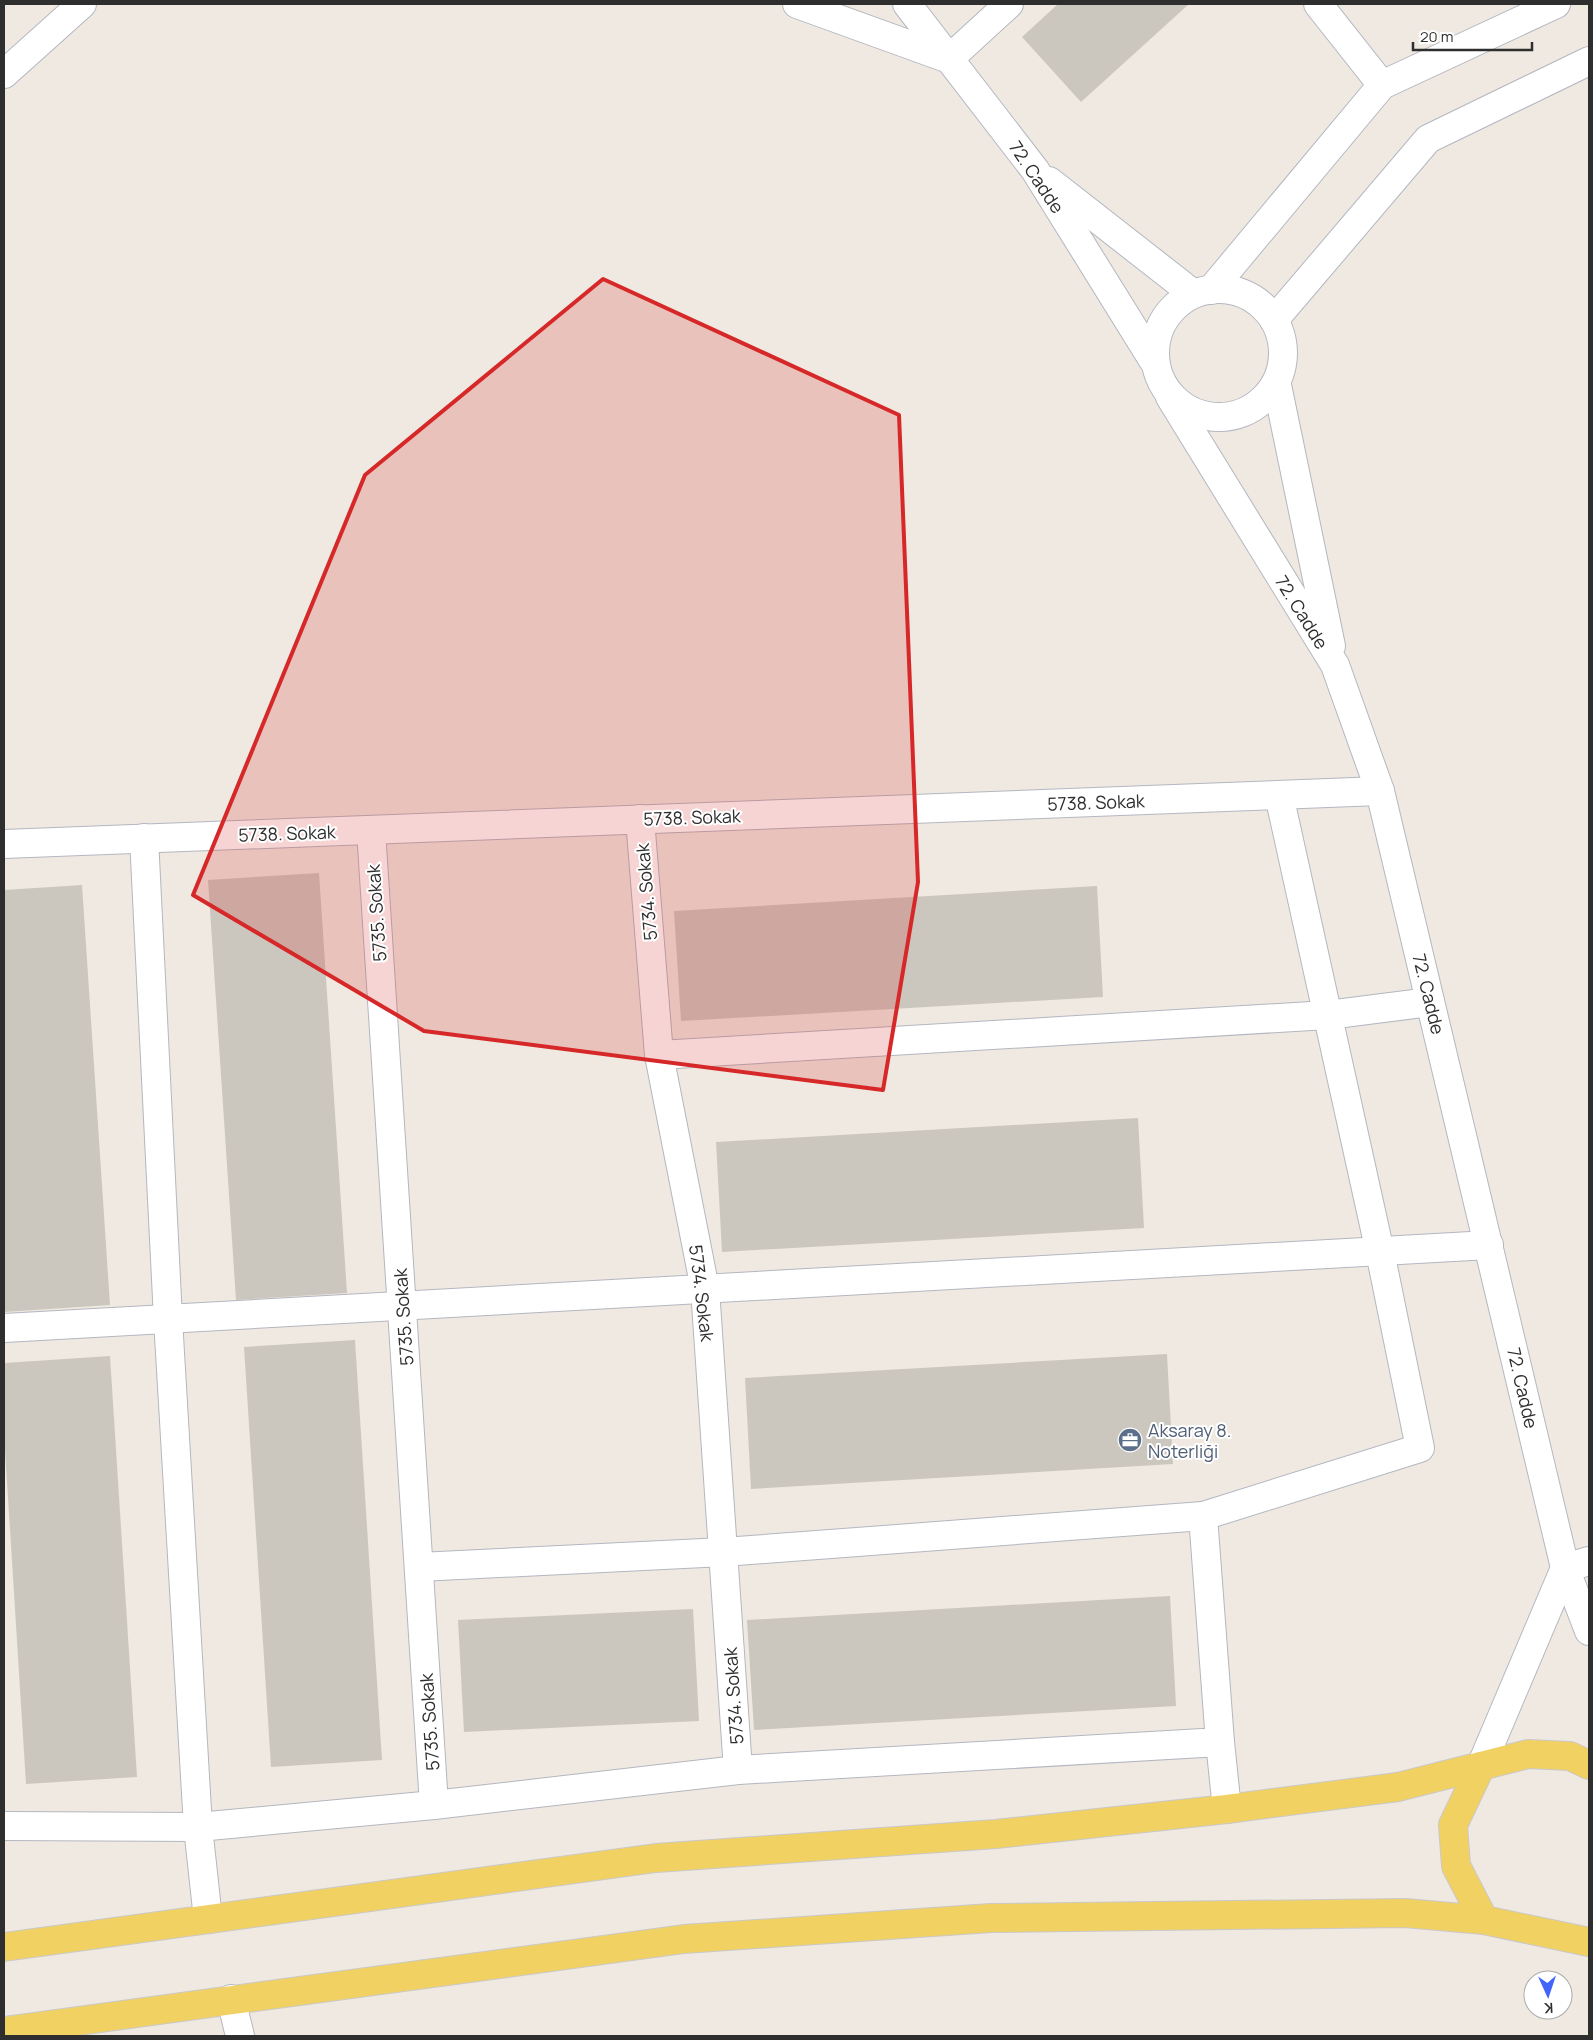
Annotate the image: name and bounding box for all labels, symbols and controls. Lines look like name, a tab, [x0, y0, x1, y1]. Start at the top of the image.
scale bar	[1413, 20, 1532, 52]
text: 20 m	[1420, 26, 1453, 47]
street label: 72. Cadde	[1004, 136, 1070, 218]
street label: 72. Cadde	[1270, 571, 1334, 653]
street label: 5738. Sokak	[1047, 788, 1146, 816]
street label: 5738. Sokak	[643, 803, 742, 831]
street label: 5738. Sokak	[238, 819, 337, 847]
street label: 5734. Sokak	[630, 841, 662, 942]
street label: 5735. Sokak	[361, 862, 391, 962]
street label: 72. Cadde	[1407, 951, 1451, 1037]
street label: 5734. Sokak	[684, 1243, 720, 1344]
street label: 5735. Sokak	[388, 1266, 418, 1366]
street label: 72. Cadde	[1502, 1345, 1544, 1431]
place label: Aksaray 8. Noterliği	[1148, 1418, 1231, 1463]
office icon: Aksaray 8. Noterliği	[1117, 1427, 1143, 1453]
street label: 5734. Sokak	[718, 1646, 748, 1745]
street label: 5735. Sokak	[414, 1671, 444, 1771]
north arrow	[1523, 1970, 1573, 2020]
text: K	[1543, 1999, 1554, 2018]

